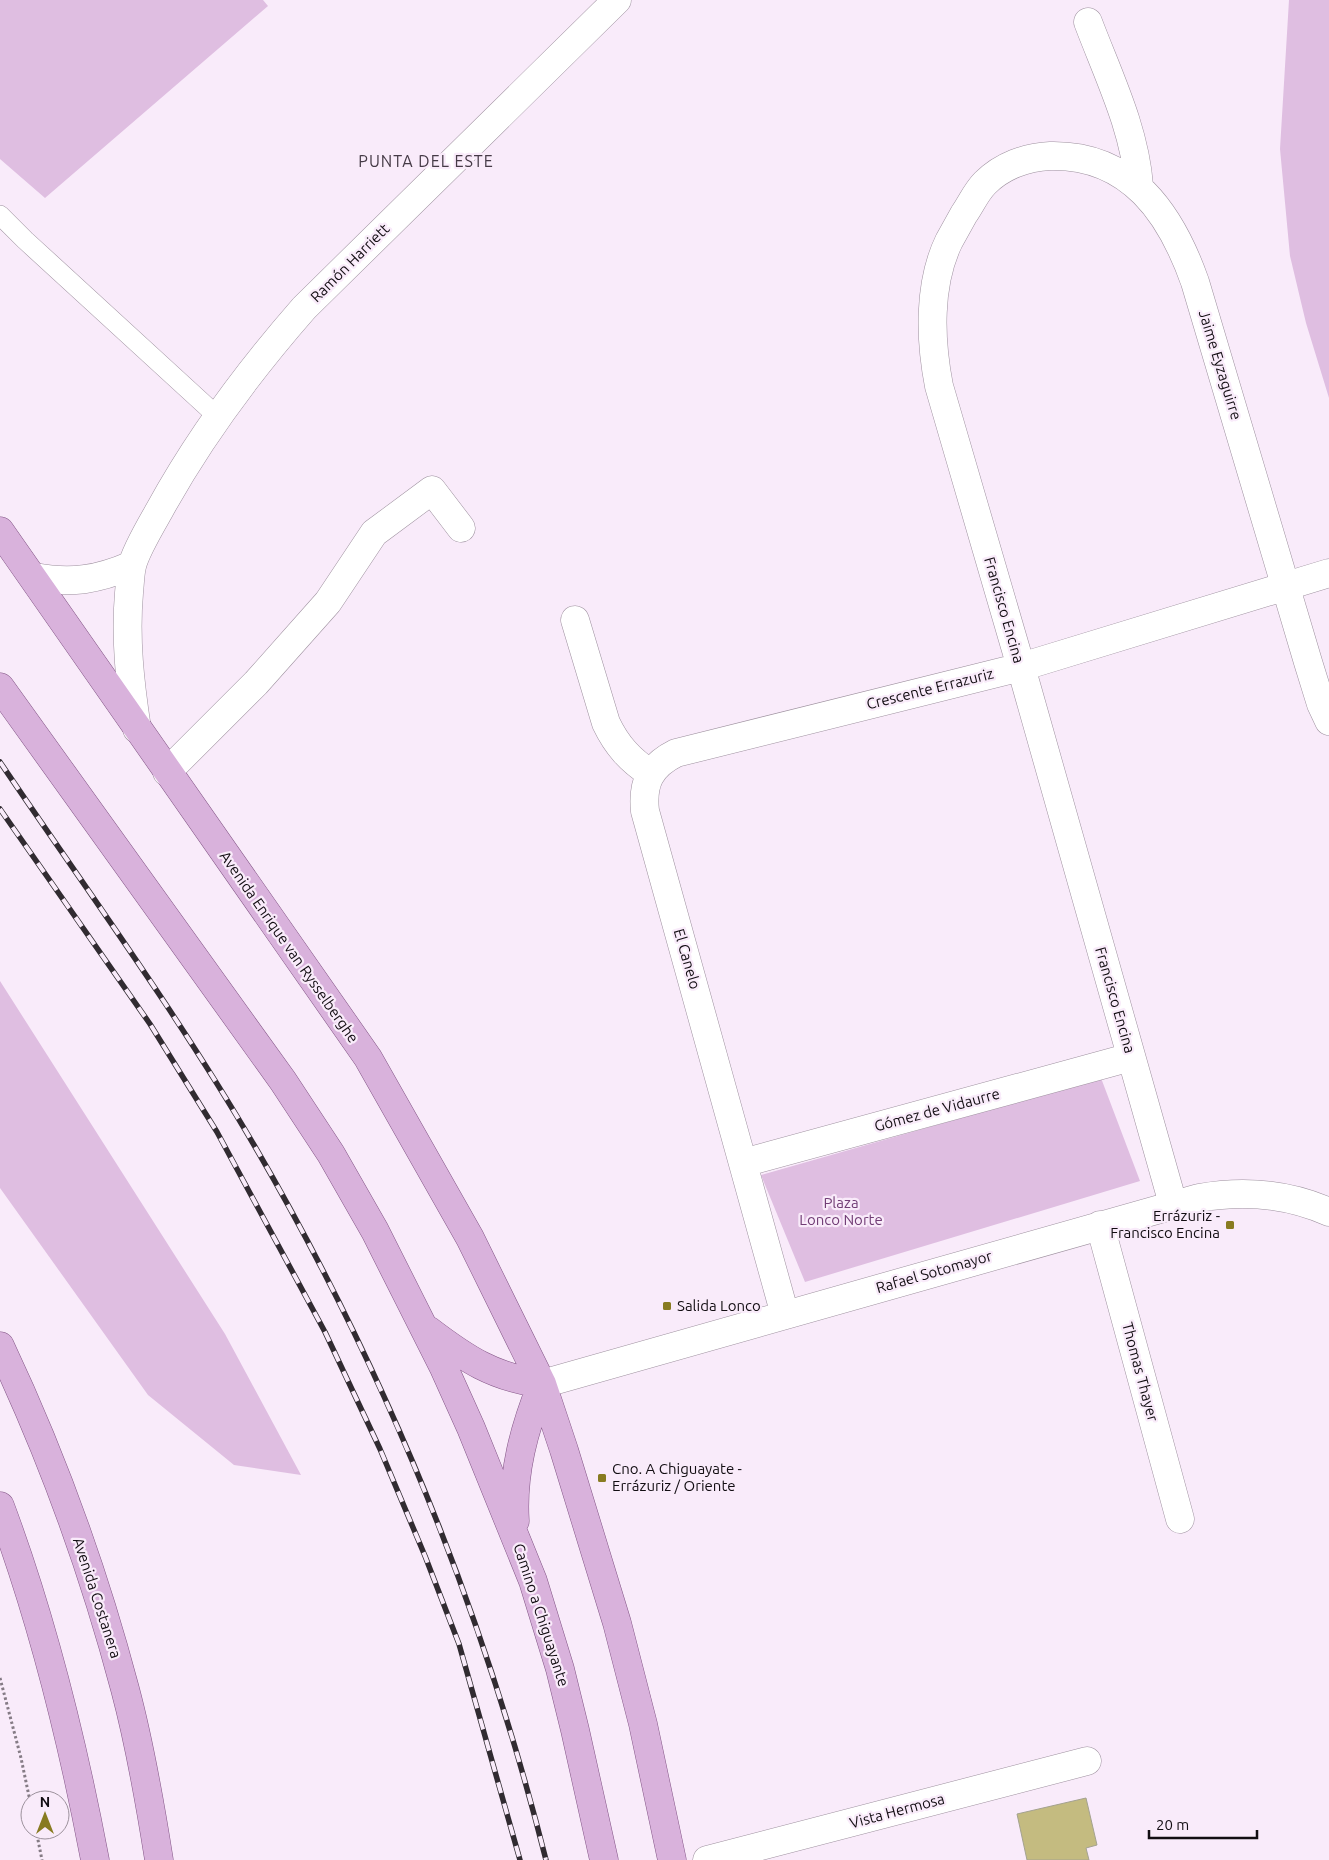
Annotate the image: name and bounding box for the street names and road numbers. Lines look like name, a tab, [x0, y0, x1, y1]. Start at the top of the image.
street label: Ramón Harriett	[307, 220, 392, 305]
street label: Jaime Eyzaguirre	[1196, 308, 1245, 422]
street label: Francisco Encina	[981, 555, 1028, 665]
street label: Crescente Errazuriz	[865, 664, 995, 713]
street label: Avenida Enrique van Rysselberghe	[217, 848, 362, 1046]
street label: El Canelo	[671, 927, 704, 991]
street label: Francisco Encina	[1092, 945, 1139, 1055]
street label: Gómez de Vidaurre	[872, 1085, 1001, 1134]
street label: Rafael Sotomayor	[874, 1247, 994, 1296]
street label: Thomas Thayer	[1119, 1320, 1162, 1424]
street label: Avenida Costanera	[70, 1536, 125, 1660]
street label: Camino a Chiguayante	[510, 1541, 573, 1688]
street label: Vista Hermosa	[848, 1790, 946, 1831]

